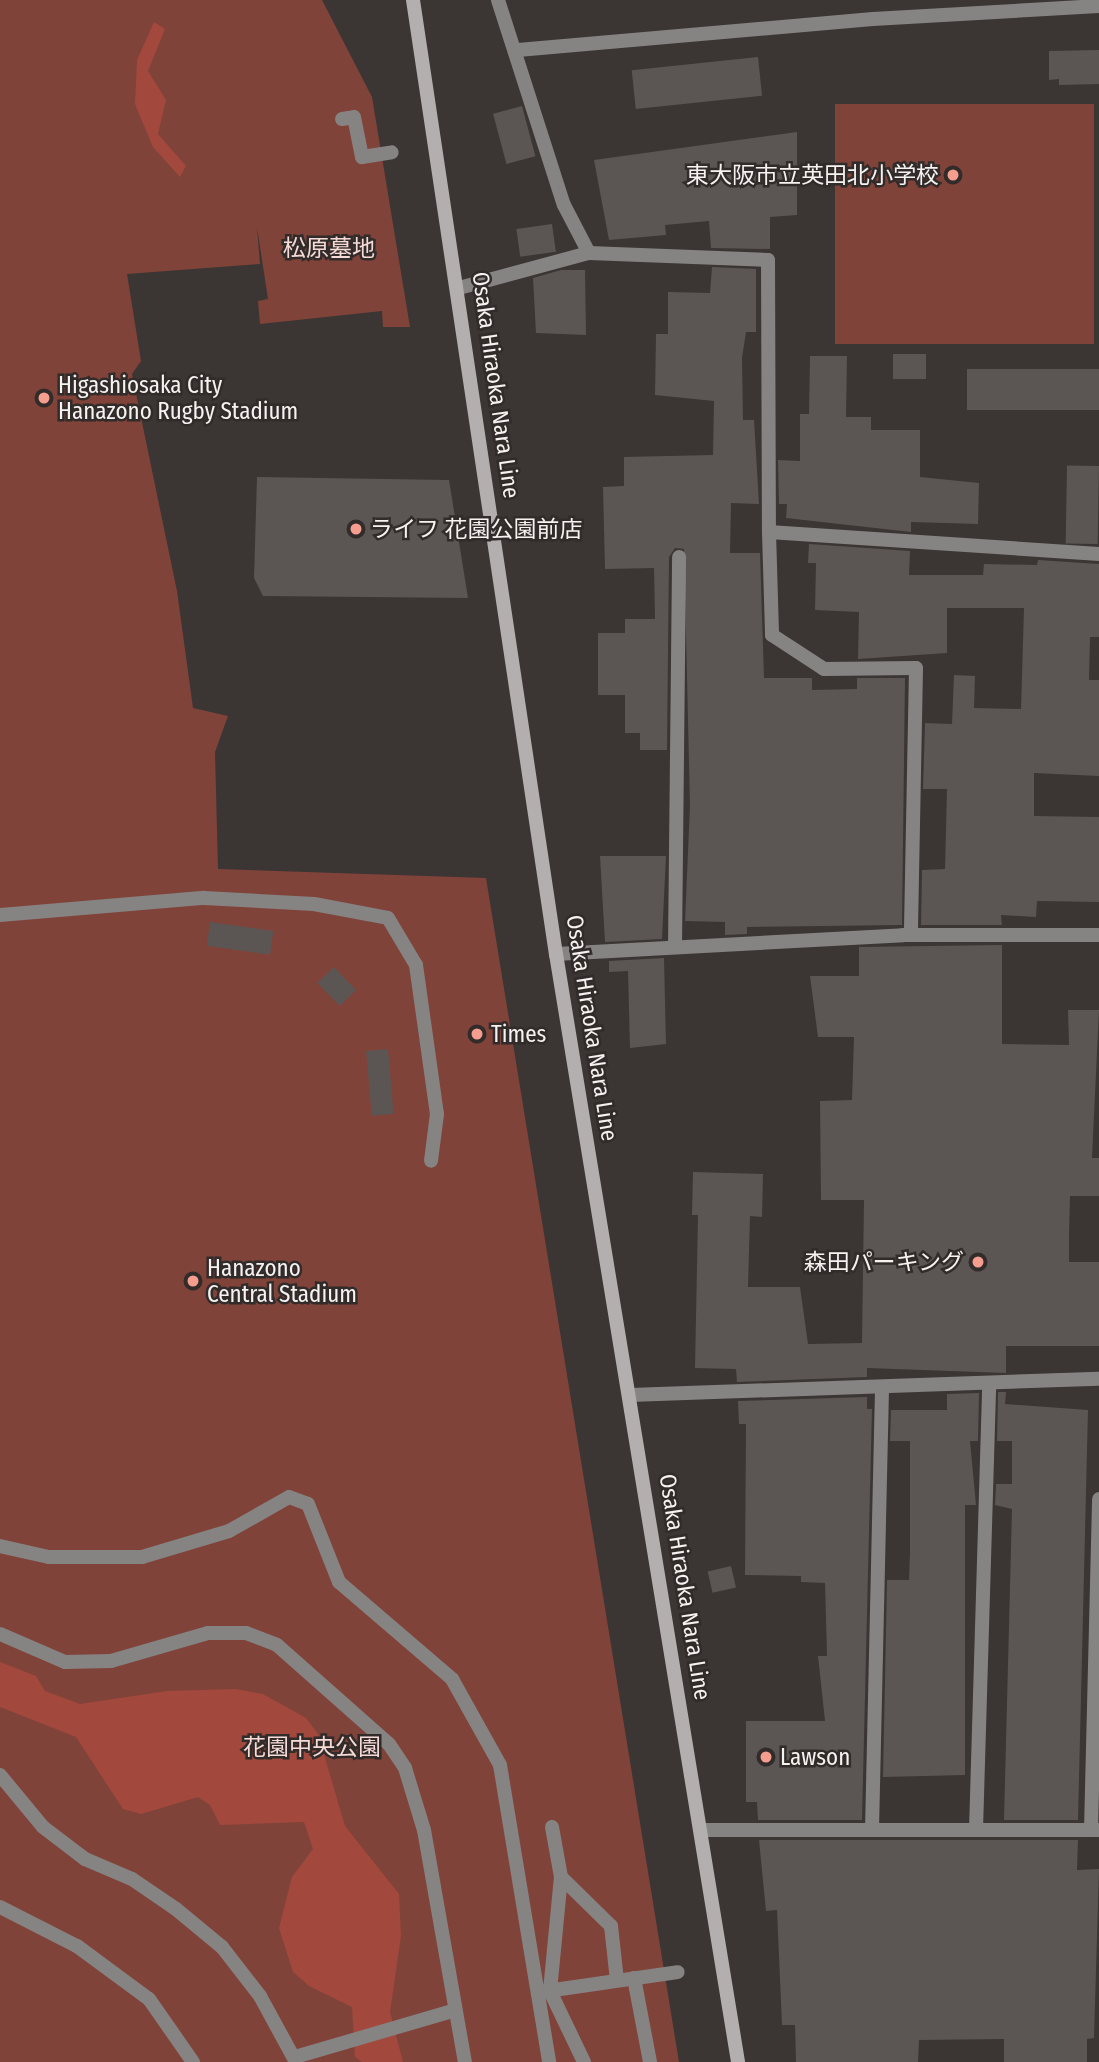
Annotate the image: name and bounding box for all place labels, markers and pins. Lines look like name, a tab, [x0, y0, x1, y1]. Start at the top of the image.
place label: 東大阪市立英田北小学校	[686, 161, 939, 189]
marker: 東大阪市立英田北小学校	[945, 167, 961, 183]
place label: Higashiosaka City Hanazono Rugby Stadium	[58, 371, 298, 425]
marker: Higashiosaka City Hanazono Rugby Stadium	[36, 390, 52, 406]
place label: ライフ 花園公園前店	[370, 515, 582, 543]
marker: ライフ 花園公園前店	[348, 521, 364, 537]
place label: Times	[491, 1020, 546, 1048]
marker: Times	[469, 1026, 485, 1042]
place label: 森田パーキング	[803, 1248, 964, 1276]
place label: Hanazono Central Stadium	[207, 1254, 357, 1308]
marker: 森田パーキング	[970, 1254, 986, 1270]
marker: Hanazono Central Stadium	[185, 1273, 201, 1289]
place label: Lawson	[780, 1743, 850, 1771]
marker: Lawson	[758, 1749, 774, 1765]

